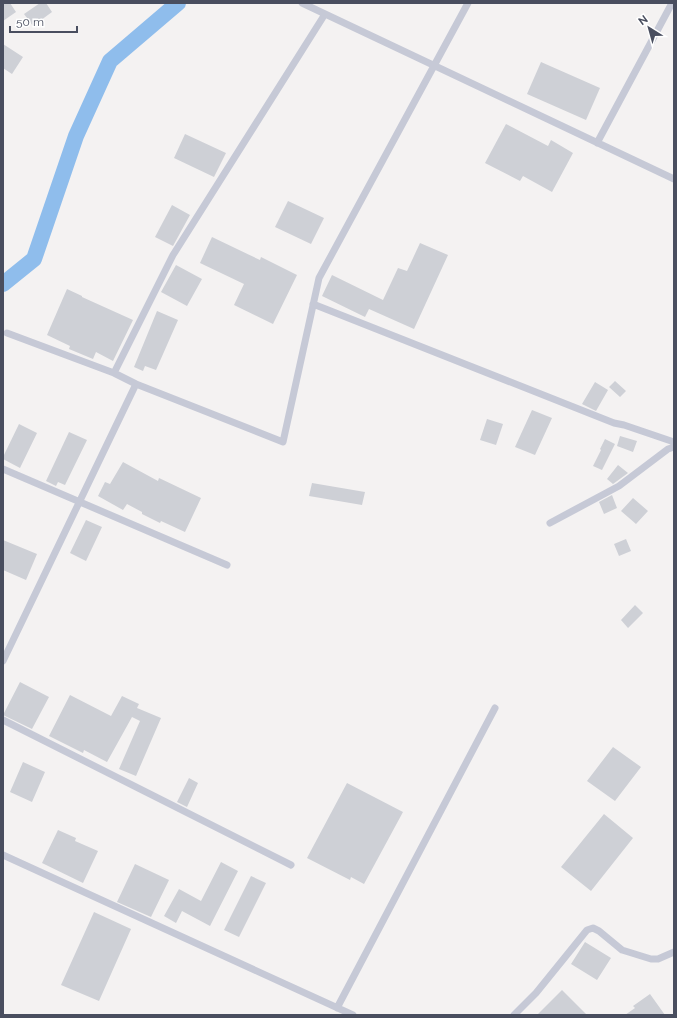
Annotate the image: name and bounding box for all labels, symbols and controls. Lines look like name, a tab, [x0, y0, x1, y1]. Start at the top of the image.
scale bar	[10, 8, 77, 34]
north arrow	[629, 8, 669, 48]
text: N	[636, 13, 651, 28]
text: 50 m	[16, 15, 44, 29]

